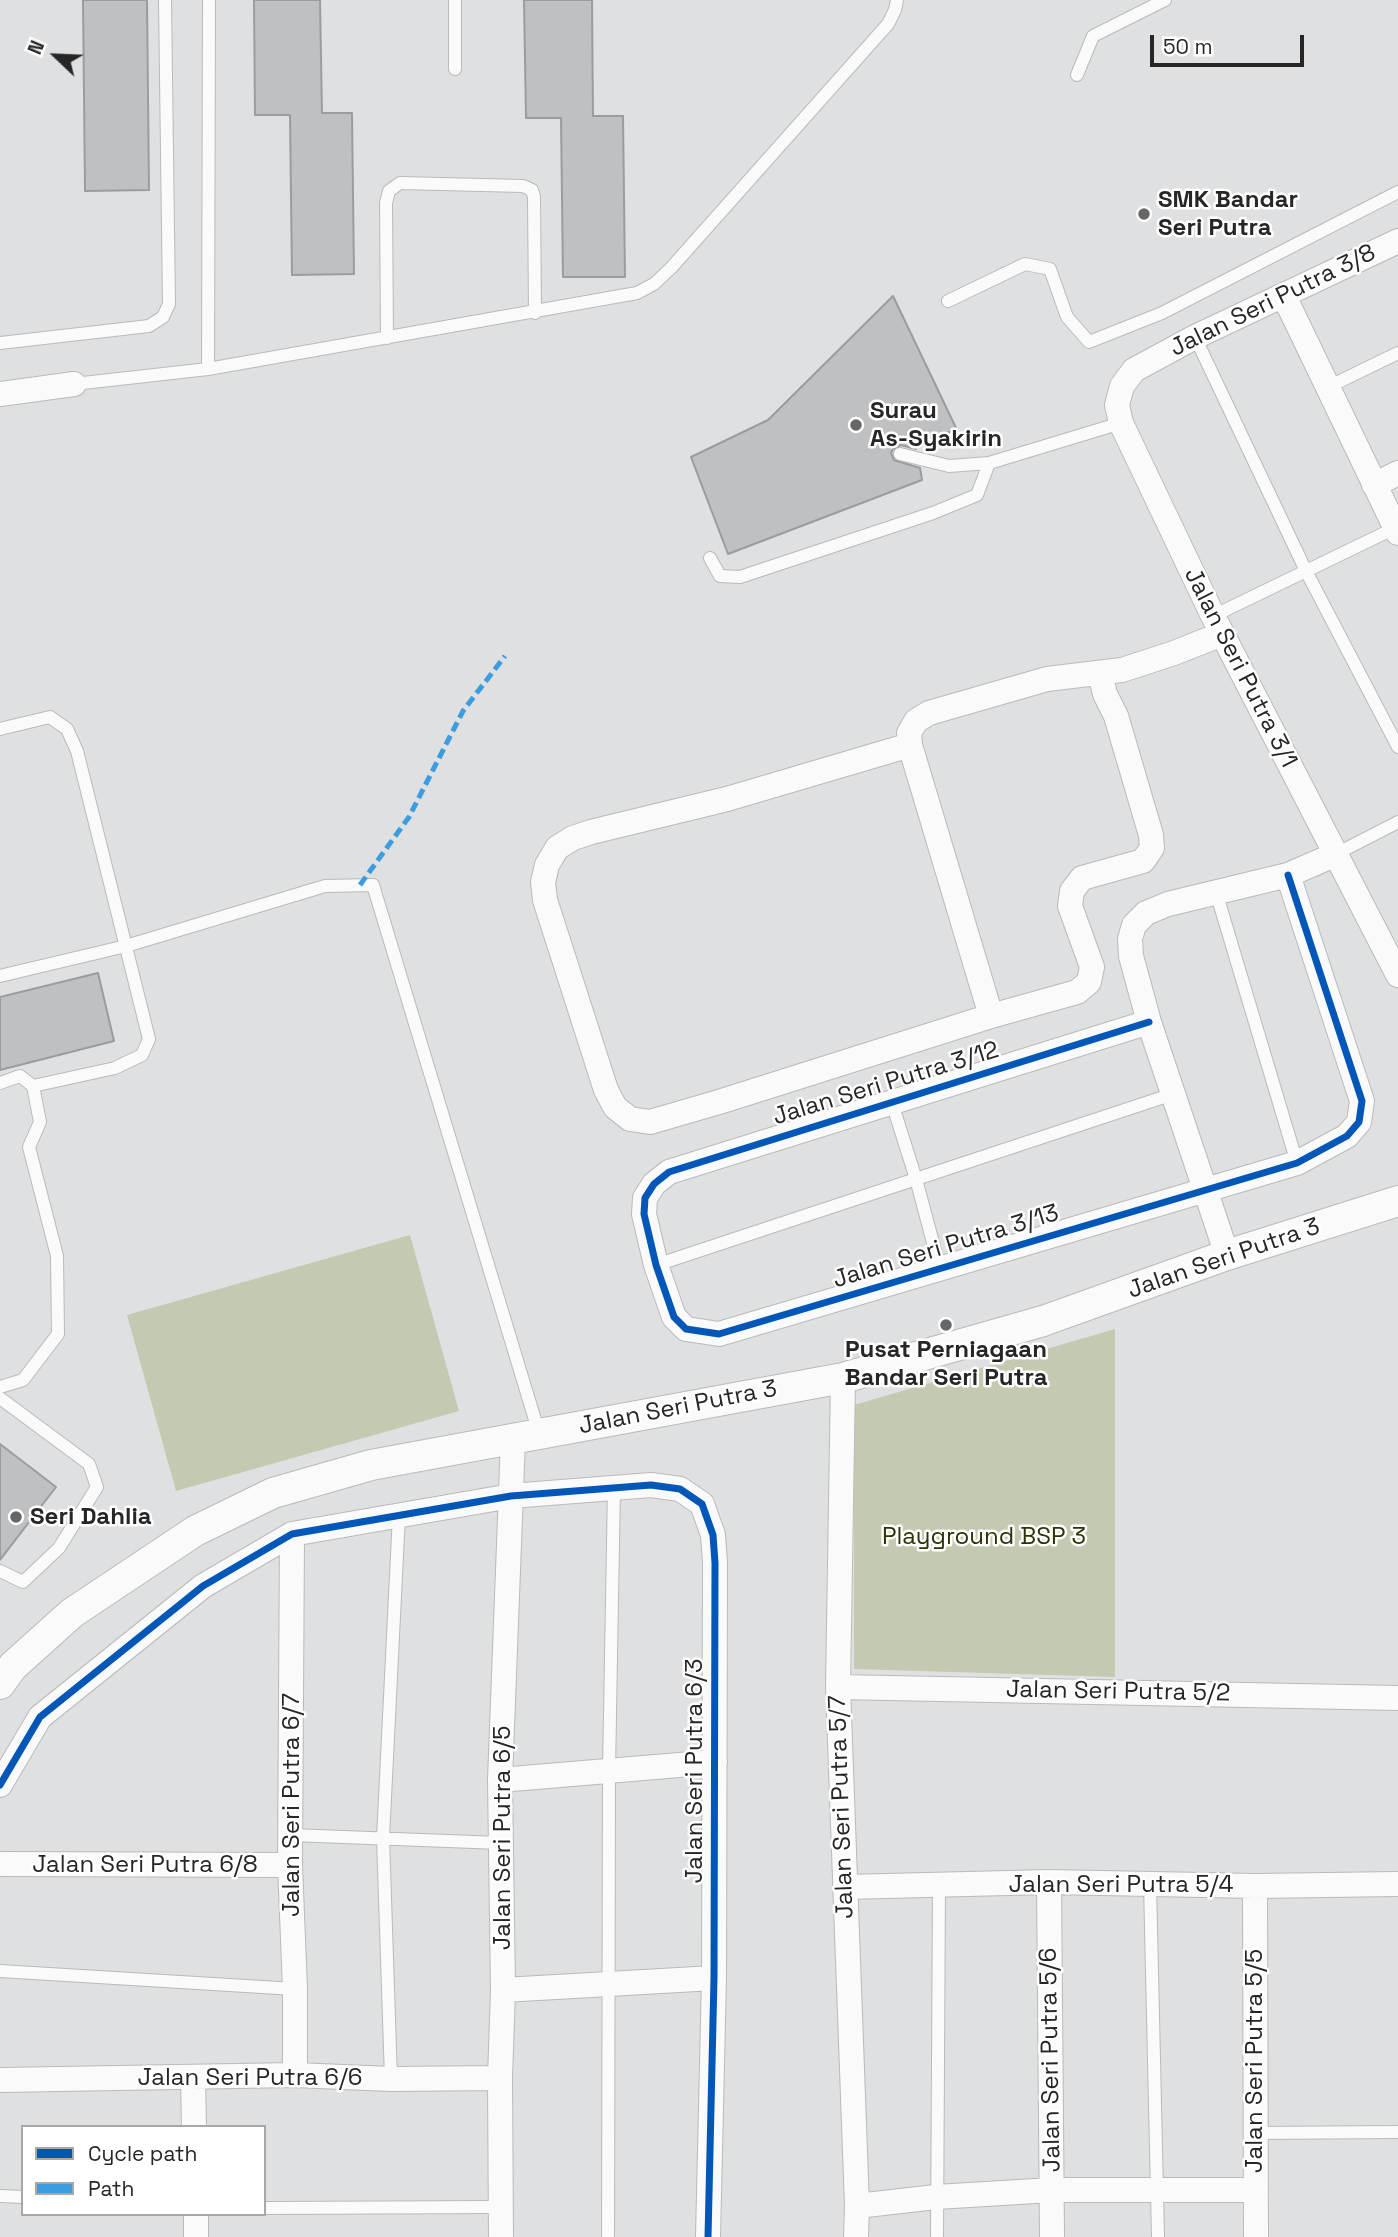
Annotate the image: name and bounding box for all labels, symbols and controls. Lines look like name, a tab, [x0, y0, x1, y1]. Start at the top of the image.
north arrow	[21, 21, 91, 91]
scale bar	[1153, 21, 1307, 65]
text: 50 m	[1163, 33, 1213, 60]
text: N	[22, 37, 50, 58]
place label: SMK Bandar Seri Putra	[1158, 186, 1298, 242]
marker: SMK Bandar Seri Putra	[1136, 206, 1152, 222]
street label: Jalan Seri Putra 3/8	[1166, 239, 1380, 363]
place label: Surau As-Syakirin	[870, 397, 1002, 453]
marker: Surau As-Syakirin	[848, 417, 864, 433]
street label: Jalan Seri Putra 3/1	[1177, 563, 1303, 773]
street label: Jalan Seri Putra 3/12	[770, 1036, 1002, 1132]
street label: Jalan Seri Putra 3/13	[830, 1199, 1062, 1295]
street label: Jalan Seri Putra 3	[1124, 1213, 1324, 1305]
marker: Pusat Perniagaan Bandar Seri Putra	[938, 1317, 954, 1333]
place label: Pusat Perniagaan Bandar Seri Putra	[844, 1336, 1048, 1392]
street label: Jalan Seri Putra 3	[576, 1375, 780, 1441]
place label: Seri Dahlia	[30, 1503, 152, 1531]
marker: Seri Dahlia	[8, 1509, 24, 1525]
park label: Playground BSP 3	[882, 1523, 1086, 1551]
street label: Jalan Seri Putra 6/3	[681, 1659, 709, 1883]
street label: Jalan Seri Putra 5/2	[1006, 1676, 1230, 1708]
street label: Jalan Seri Putra 6/7	[278, 1693, 306, 1917]
street label: Jalan Seri Putra 5/7	[824, 1695, 860, 1919]
street label: Jalan Seri Putra 6/5	[489, 1726, 517, 1950]
street label: Jalan Seri Putra 6/8	[32, 1851, 258, 1879]
street label: Jalan Seri Putra 5/4	[1008, 1871, 1234, 1899]
street label: Jalan Seri Putra 5/6	[1035, 1947, 1067, 2173]
street label: Jalan Seri Putra 5/5	[1241, 1949, 1269, 2173]
street label: Jalan Seri Putra 6/6	[137, 2064, 363, 2092]
legend	[21, 2125, 266, 2216]
text: Cycle path	[88, 2140, 197, 2167]
text: Path	[88, 2175, 134, 2202]

